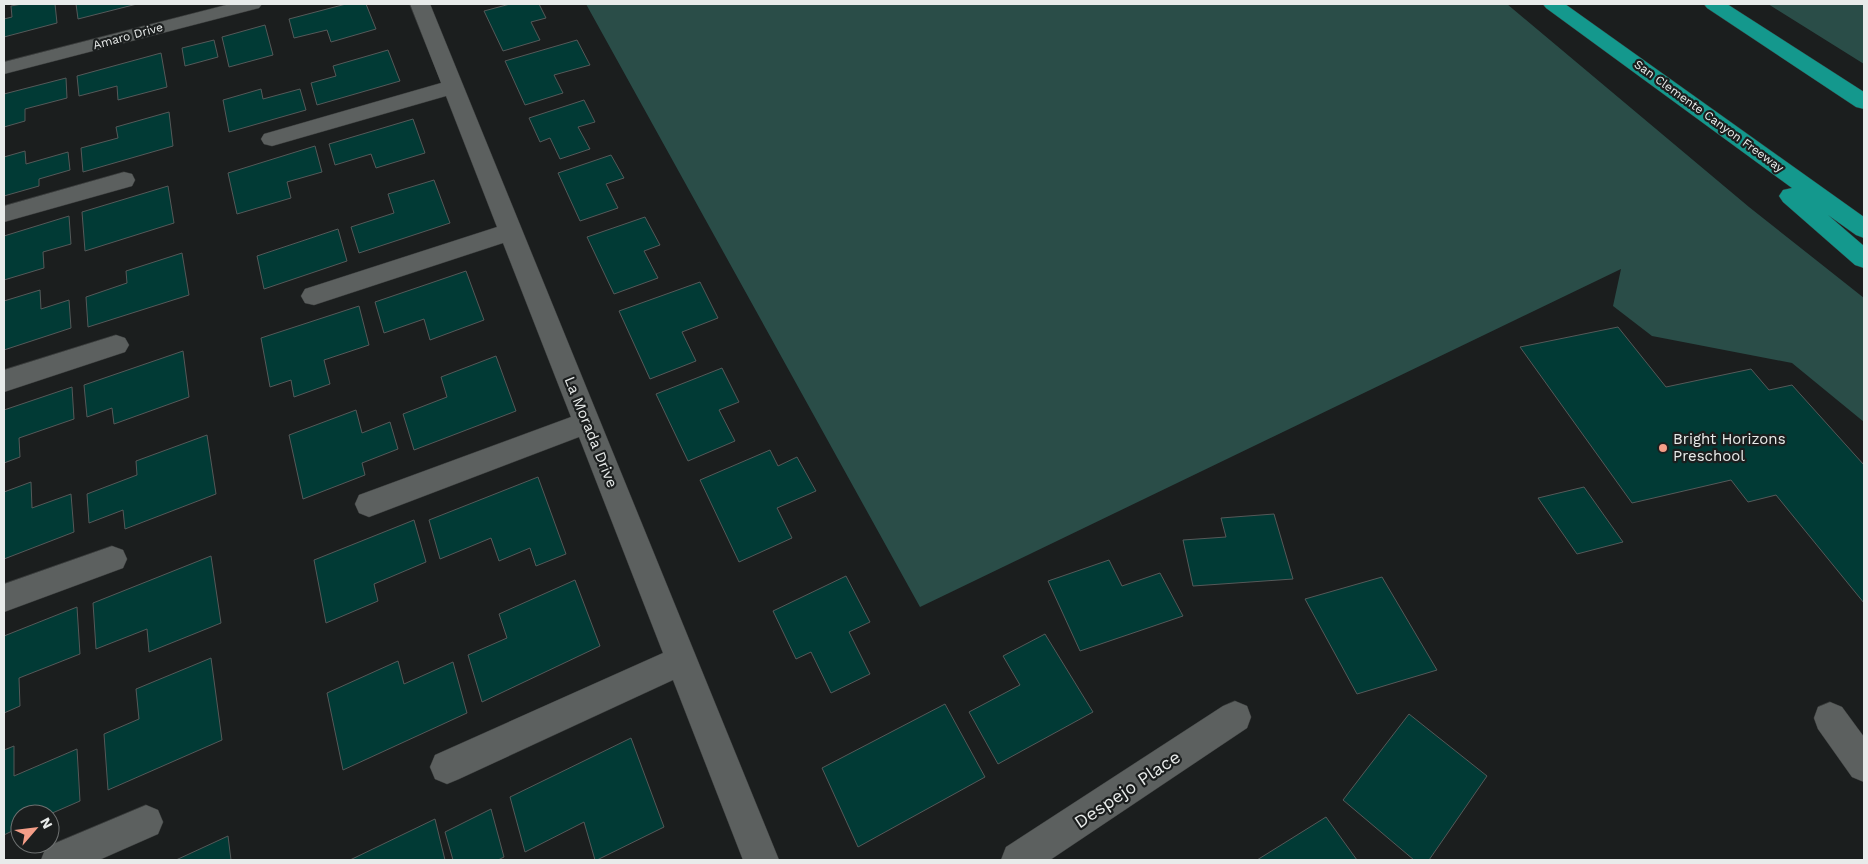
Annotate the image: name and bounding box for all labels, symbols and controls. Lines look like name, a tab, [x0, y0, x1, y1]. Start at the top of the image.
street label: Amaro Drive	[91, 20, 165, 52]
street label: San Clemente Canyon Freeway	[1631, 57, 1787, 175]
street label: La Morada Drive	[560, 374, 622, 490]
place label: Bright Horizons Preschool	[1673, 430, 1786, 465]
marker: Bright Horizons Preschool	[1657, 442, 1669, 454]
street label: Despejo Place	[1070, 746, 1184, 832]
north arrow	[10, 804, 60, 854]
text: N	[37, 815, 56, 831]

